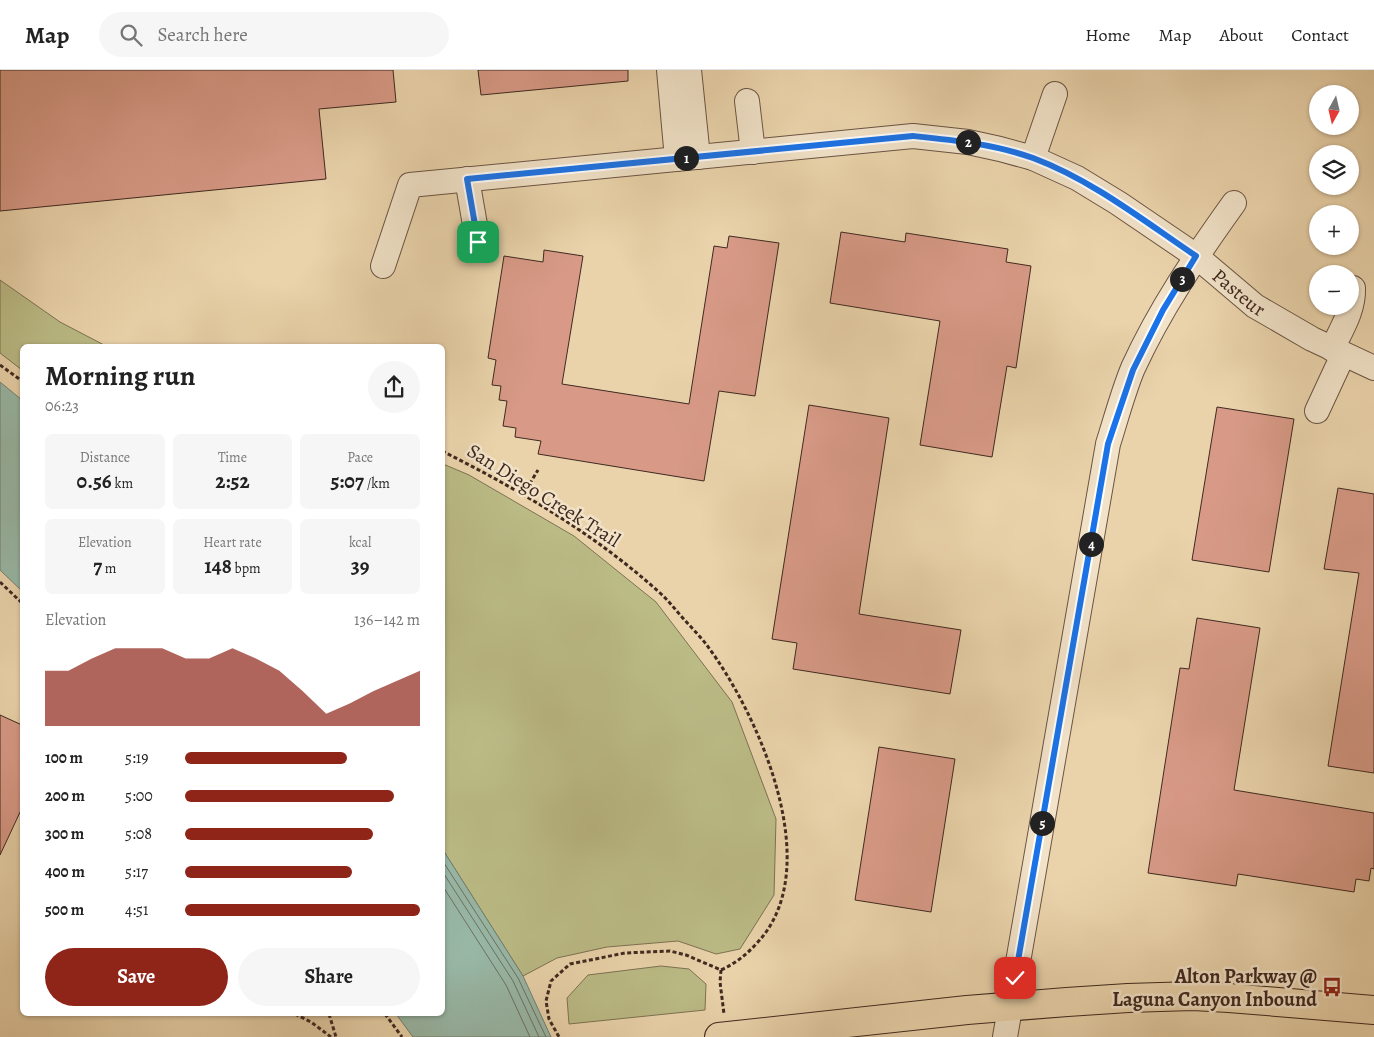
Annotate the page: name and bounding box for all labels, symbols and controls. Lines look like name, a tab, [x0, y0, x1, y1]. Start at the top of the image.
search box	[99, 12, 449, 57]
text: Map	[25, 19, 69, 51]
icon: search	[117, 21, 145, 49]
text: Search here	[157, 22, 248, 48]
text: Home	[1085, 23, 1130, 47]
text: Map	[1158, 23, 1191, 47]
text: About	[1219, 23, 1263, 47]
text: Contact	[1291, 23, 1349, 47]
north arrow	[1309, 85, 1359, 135]
map controls	[1309, 85, 1359, 315]
pin: 2	[956, 130, 980, 154]
text: 2	[965, 133, 972, 152]
button: layers	[1309, 145, 1359, 195]
pin: 1	[674, 146, 698, 170]
text: 1	[684, 149, 689, 168]
button: +	[1309, 205, 1359, 255]
pin	[457, 221, 499, 263]
icon: arrive	[464, 228, 492, 256]
street label: Pasteur	[1206, 262, 1270, 323]
button: −	[1309, 265, 1359, 315]
pin: 3	[1170, 266, 1194, 292]
text: 3	[1179, 270, 1186, 289]
text: Morning run	[45, 357, 195, 395]
button: share	[368, 361, 420, 413]
text: 06:23	[45, 395, 79, 417]
street label: San Diego Creek Trail	[462, 437, 626, 554]
text: Distance	[80, 448, 130, 467]
text: Time	[218, 448, 247, 467]
text: Pace	[347, 448, 373, 467]
text: 0.56	[77, 467, 112, 495]
text: 2:52	[215, 467, 250, 495]
text: 5:07	[330, 467, 364, 495]
text: km	[112, 474, 133, 493]
text: /km	[364, 474, 390, 493]
pin: 4	[1078, 532, 1104, 556]
text: Elevation	[78, 533, 132, 552]
text: Heart rate	[203, 533, 262, 552]
text: kcal	[349, 533, 371, 552]
text: 4	[1088, 535, 1095, 554]
text: 7	[93, 552, 102, 580]
text: 148	[204, 552, 232, 580]
text: 39	[351, 552, 370, 580]
text: m	[102, 559, 117, 578]
text: bpm	[232, 559, 261, 578]
text: Elevation	[45, 609, 106, 631]
text: 136–142 m	[354, 609, 420, 631]
text: 100 m	[45, 747, 83, 769]
text: 5:19	[125, 747, 148, 769]
text: 200 m	[45, 785, 85, 807]
text: 5:00	[125, 785, 153, 807]
pin: 5	[1030, 810, 1054, 836]
text: 5	[1040, 814, 1045, 833]
text: 300 m	[45, 823, 84, 845]
text: 5:08	[125, 823, 152, 845]
text: 400 m	[45, 861, 85, 883]
text: 5:17	[125, 861, 148, 883]
text: 500 m	[45, 899, 84, 921]
text: 4:51	[125, 899, 148, 921]
button: Save	[45, 948, 228, 1006]
button: Share	[238, 948, 420, 1006]
pin	[994, 957, 1036, 999]
place label: Alton Parkway @ Laguna Canyon Inbound	[1112, 963, 1317, 1013]
icon: check	[1001, 964, 1029, 992]
bus stop icon: Alton Parkway @ Laguna Canyon Inbound	[1321, 976, 1343, 998]

